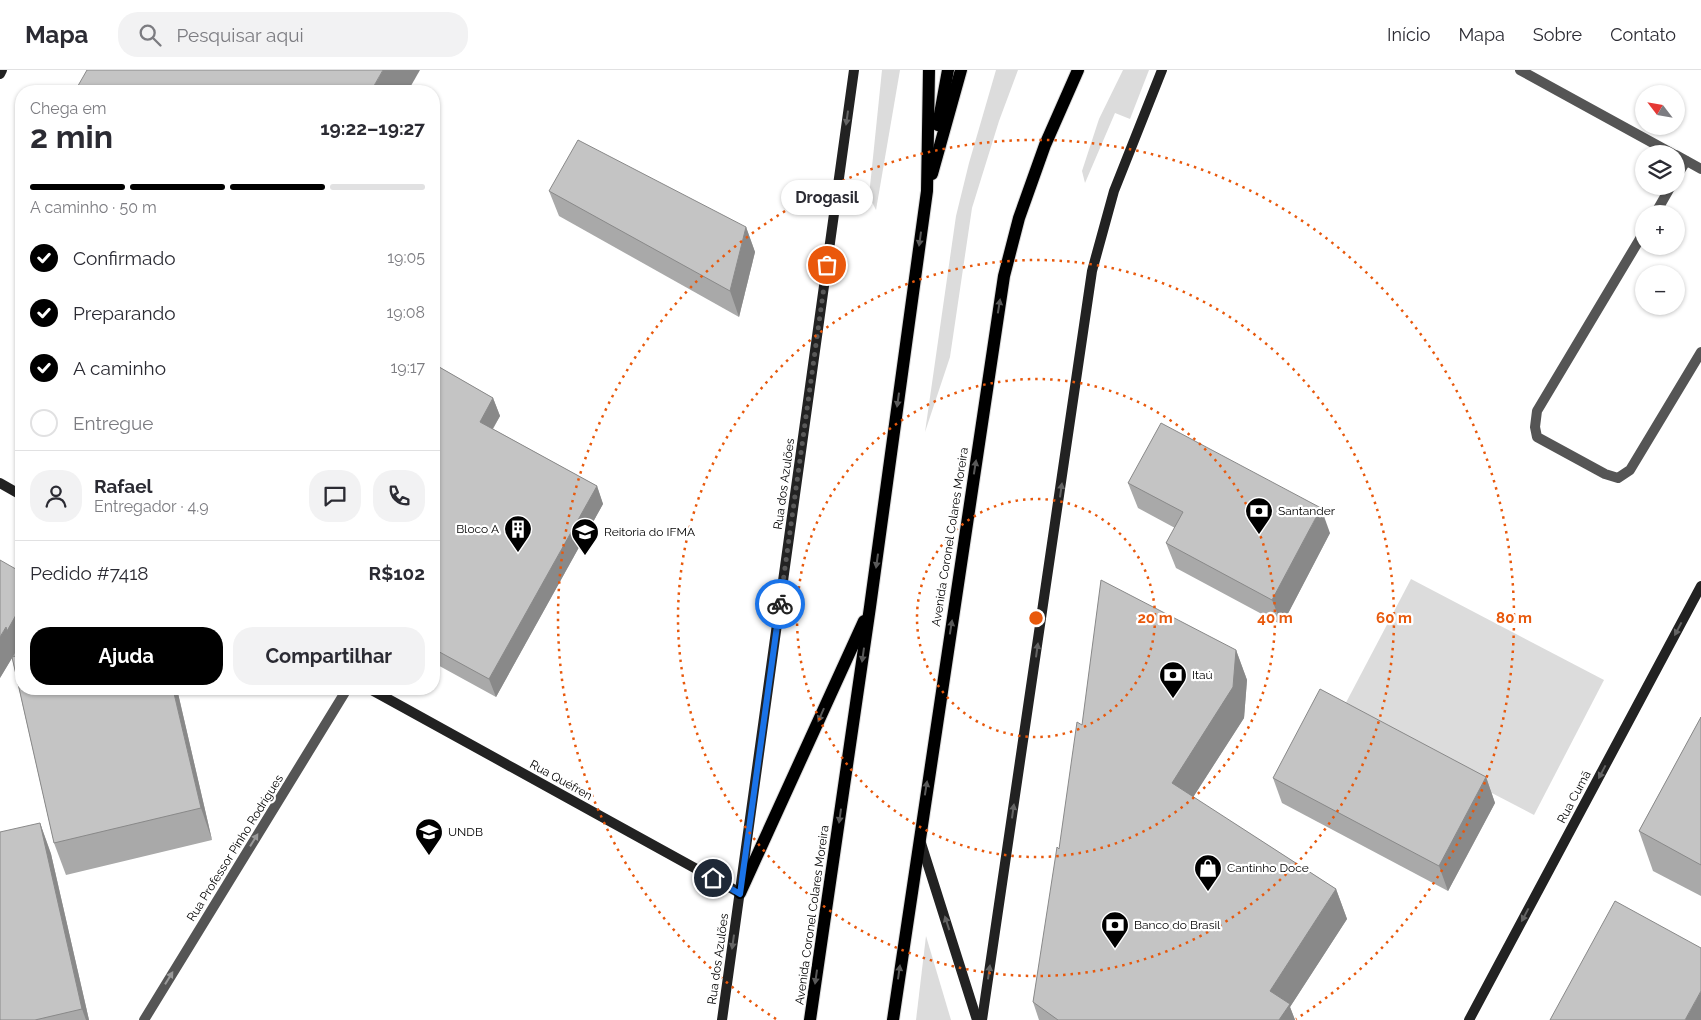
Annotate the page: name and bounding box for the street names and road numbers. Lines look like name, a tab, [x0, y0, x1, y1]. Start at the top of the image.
street label: Rua dos Azulões	[771, 437, 797, 531]
street label: Avenida Coronel Colares Moreira	[929, 446, 971, 628]
street label: Rua Quéfren	[527, 757, 595, 803]
street label: Rua Cumã	[1554, 768, 1594, 826]
street label: Rua Professor Pinho Rodrigues	[184, 772, 286, 924]
street label: Avenida Coronel Colares Moreira	[792, 824, 832, 1006]
street label: Rua dos Azulões	[705, 912, 731, 1006]

